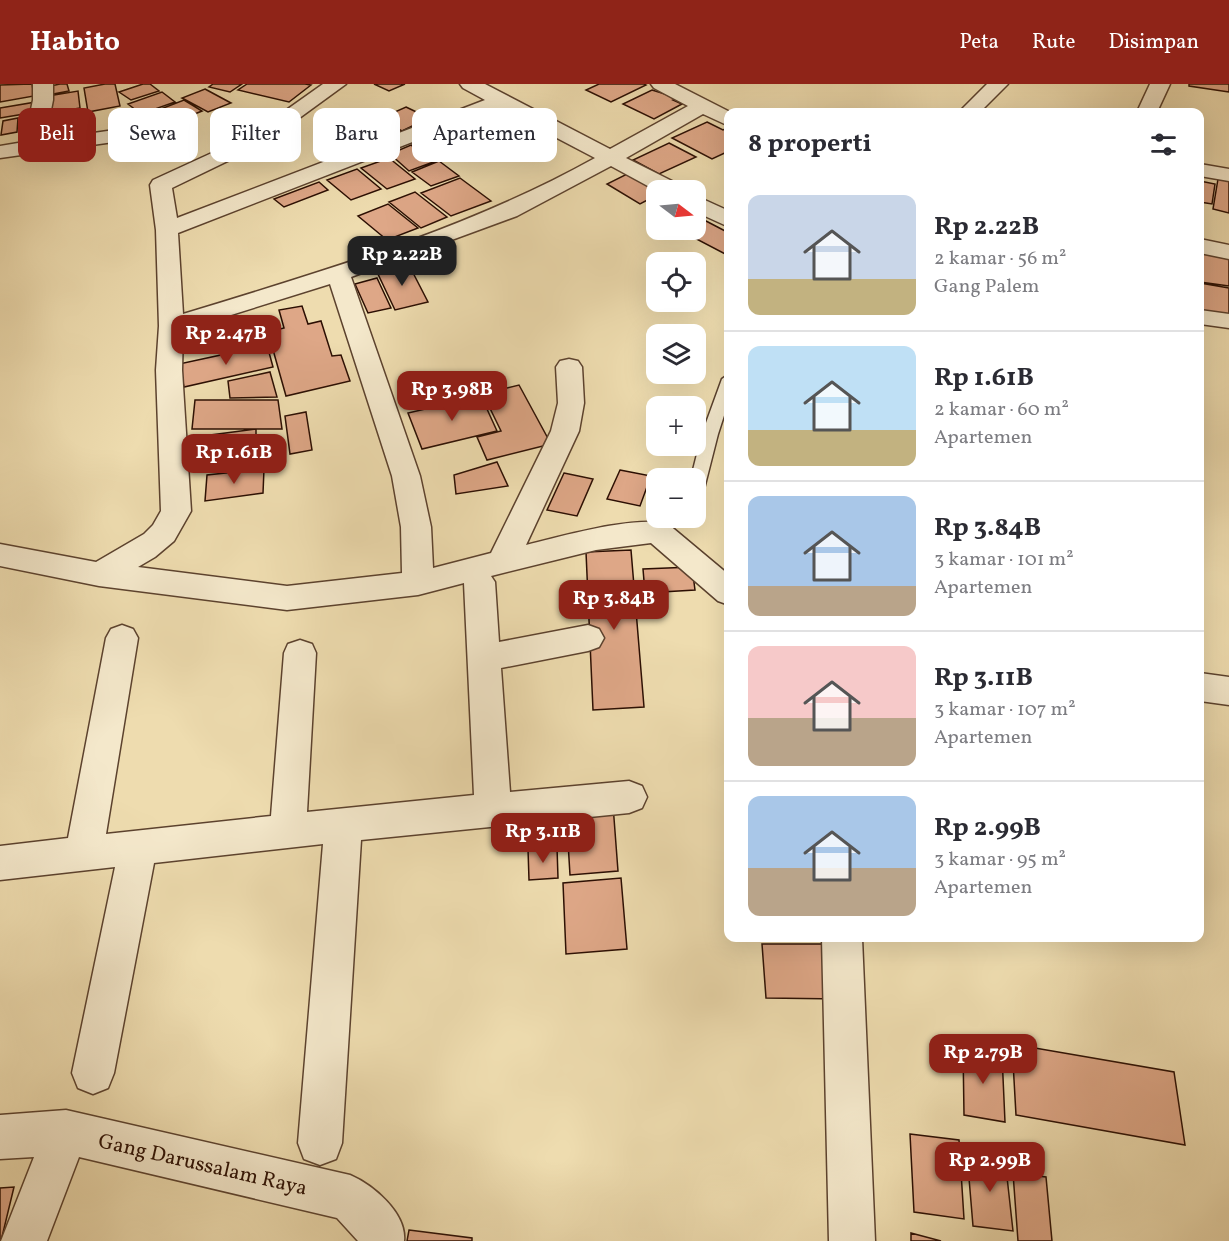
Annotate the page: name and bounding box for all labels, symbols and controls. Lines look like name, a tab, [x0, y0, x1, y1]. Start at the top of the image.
text: Habito	[30, 23, 120, 62]
text: Peta	[960, 28, 999, 57]
text: Rute	[1032, 28, 1075, 57]
text: Disimpan	[1108, 28, 1199, 57]
chip: Beli	[18, 108, 96, 162]
chip: Sewa	[108, 108, 198, 162]
chip: Filter	[210, 108, 301, 162]
chip: Baru	[313, 108, 400, 162]
chip: Apartemen	[412, 108, 557, 162]
text: 8 properti	[748, 126, 872, 162]
icon: filters	[1147, 128, 1180, 161]
north arrow	[646, 180, 706, 240]
map controls	[646, 180, 706, 528]
text: Rp 2.22B	[934, 209, 1039, 245]
icon: home	[796, 219, 868, 291]
pin: Rp 2.22B	[340, 236, 464, 287]
text: Rp 2.22B	[362, 241, 442, 269]
text: 2 kamar · 56 m²	[934, 245, 1066, 273]
button: locate	[646, 252, 706, 312]
text: Gang Palem	[934, 273, 1039, 301]
pin: Rp 2.47B	[164, 315, 288, 366]
text: Rp 2.47B	[185, 320, 267, 348]
button: layers	[646, 324, 706, 384]
text: Rp 1.61B	[934, 360, 1034, 396]
icon: home	[796, 370, 868, 442]
pin: Rp 3.98B	[390, 371, 514, 422]
text: Rp 3.98B	[411, 376, 493, 404]
button: +	[646, 396, 706, 456]
text: 2 kamar · 60 m²	[934, 396, 1069, 424]
text: Apartemen	[934, 424, 1033, 452]
pin: Rp 1.61B	[172, 434, 296, 485]
text: Rp 1.61B	[196, 439, 272, 467]
button: −	[646, 468, 706, 528]
text: Rp 3.84B	[934, 510, 1041, 546]
icon: home	[796, 520, 868, 592]
text: 3 kamar · 101 m²	[934, 546, 1074, 574]
text: Apartemen	[934, 574, 1033, 602]
pin: Rp 3.84B	[552, 580, 676, 631]
text: Rp 3.84B	[573, 585, 655, 613]
text: Rp 3.11B	[934, 660, 1033, 696]
icon: home	[796, 670, 868, 742]
text: 3 kamar · 107 m²	[934, 696, 1076, 724]
text: Apartemen	[934, 724, 1033, 752]
text: Rp 2.99B	[934, 810, 1041, 846]
pin: Rp 3.11B	[481, 813, 605, 864]
text: Rp 3.11B	[505, 818, 581, 846]
icon: home	[796, 820, 868, 892]
text: 3 kamar · 95 m²	[934, 846, 1066, 874]
text: Apartemen	[934, 874, 1033, 902]
pin: Rp 2.79B	[921, 1034, 1045, 1085]
text: Rp 2.79B	[943, 1039, 1023, 1067]
street label: Gang Darussalam Raya	[95, 1127, 310, 1204]
pin: Rp 2.99B	[928, 1142, 1052, 1193]
text: Rp 2.99B	[949, 1147, 1031, 1175]

